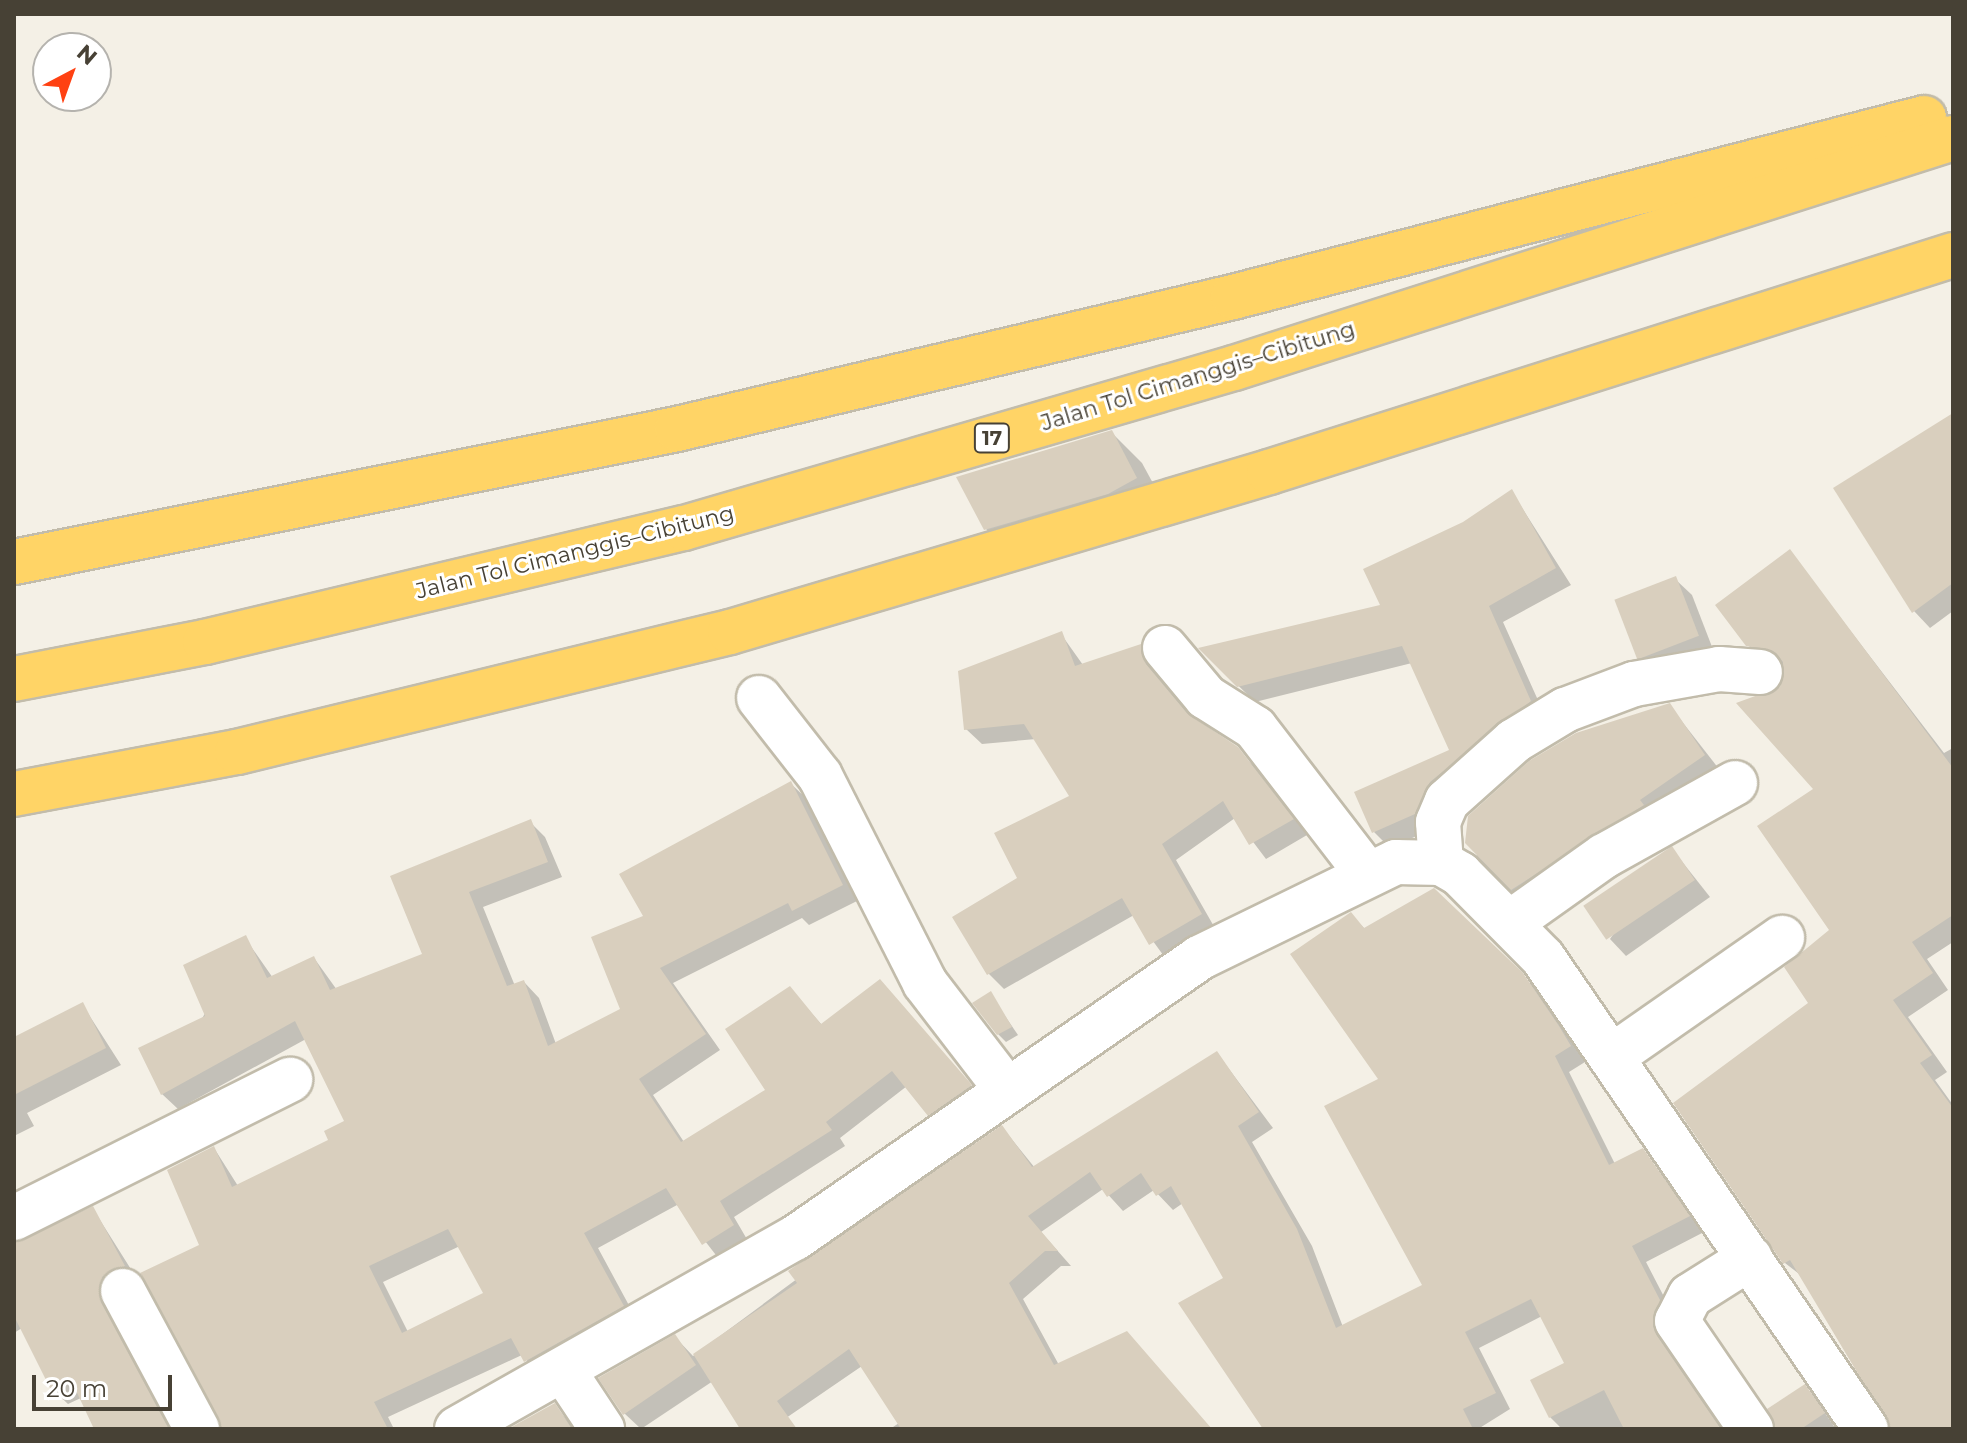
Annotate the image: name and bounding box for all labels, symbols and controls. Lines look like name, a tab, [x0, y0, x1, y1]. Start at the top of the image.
north arrow	[32, 32, 112, 112]
text: N	[71, 39, 102, 71]
street label: Jalan Tol Cimanggis–Cibitung	[1038, 316, 1358, 436]
road number: 17	[972, 422, 1012, 454]
street label: Jalan Tol Cimanggis–Cibitung	[413, 500, 737, 604]
scale bar	[36, 1359, 176, 1409]
text: 20 m	[46, 1374, 107, 1403]

